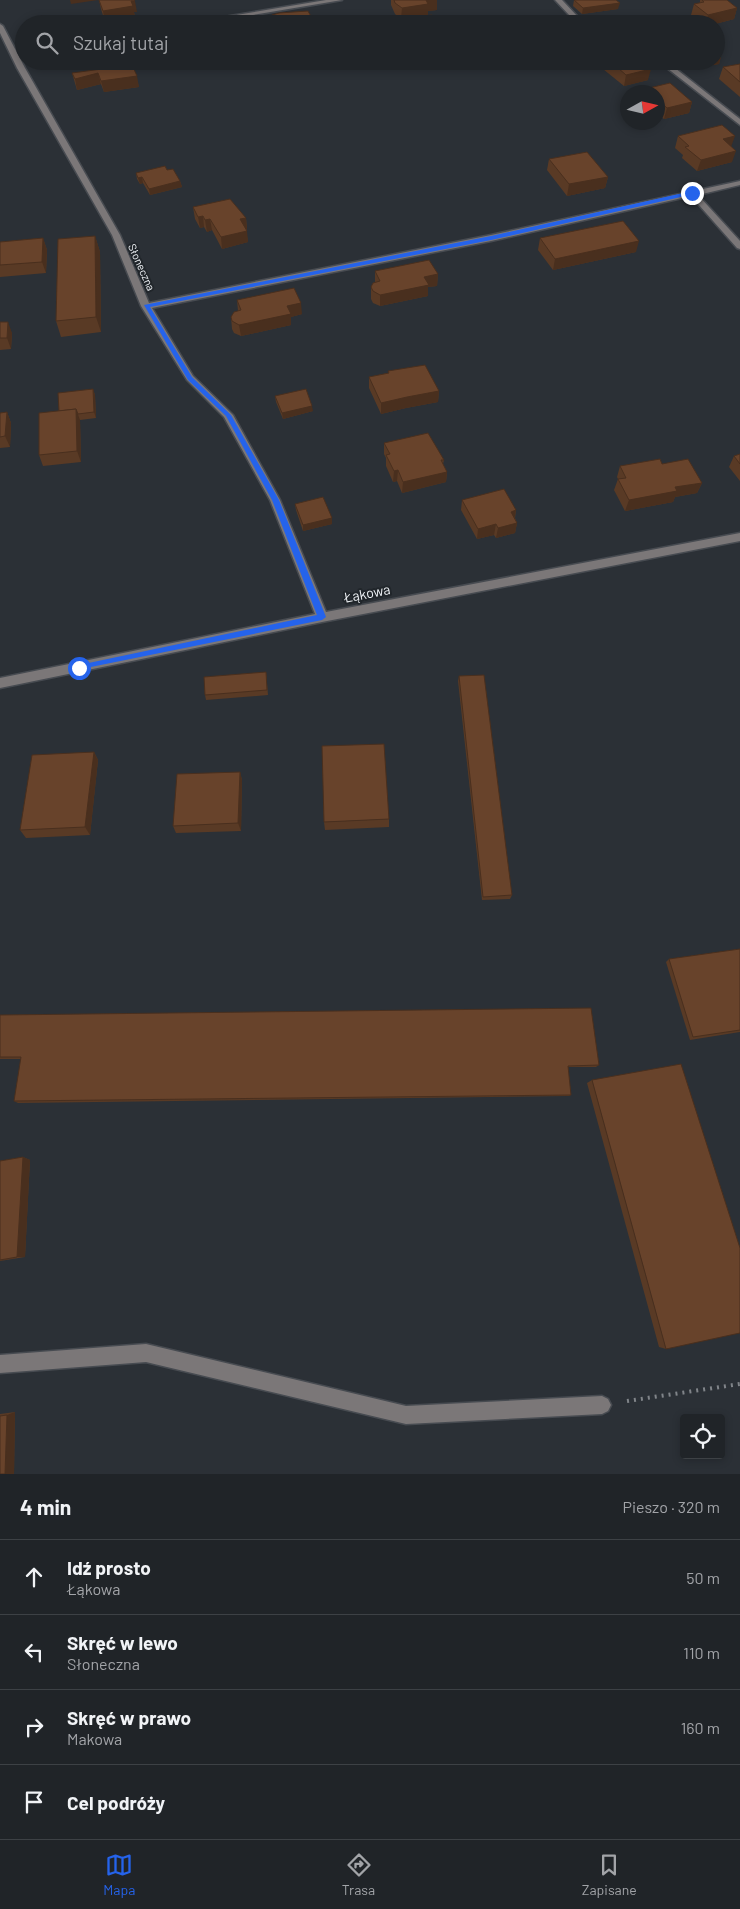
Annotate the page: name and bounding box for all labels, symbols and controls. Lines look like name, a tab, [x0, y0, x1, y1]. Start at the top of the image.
search box	[15, 15, 725, 70]
icon: search	[33, 29, 61, 57]
text: Szukaj tutaj	[73, 31, 169, 54]
north arrow	[620, 85, 665, 130]
route end	[681, 182, 704, 205]
street label: Słoneczna	[126, 241, 158, 293]
street label: Łąkowa	[341, 580, 392, 606]
route start	[68, 657, 91, 680]
map controls	[680, 1414, 725, 1459]
button: locate	[680, 1414, 725, 1459]
text: 4 min	[20, 1494, 71, 1519]
text: Pieszo · 320 m	[622, 1497, 720, 1516]
text: Idź prosto	[67, 1556, 151, 1579]
icon: ahead	[20, 1563, 48, 1591]
text: 50 m	[686, 1568, 720, 1587]
text: Łąkowa	[67, 1579, 120, 1598]
text: Skręć w lewo	[67, 1631, 178, 1654]
icon: left	[20, 1638, 48, 1666]
text: 110 m	[683, 1643, 720, 1662]
text: Słoneczna	[67, 1654, 140, 1673]
text: Skręć w prawo	[67, 1706, 191, 1729]
icon: right	[20, 1713, 48, 1741]
text: 160 m	[681, 1718, 720, 1737]
text: Makowa	[67, 1729, 122, 1748]
icon: arrive	[20, 1788, 48, 1816]
text: Cel podróży	[67, 1791, 165, 1814]
tab: Mapa	[103, 1851, 135, 1898]
tab: Trasa	[342, 1851, 375, 1898]
tab: Zapisane	[582, 1851, 637, 1898]

